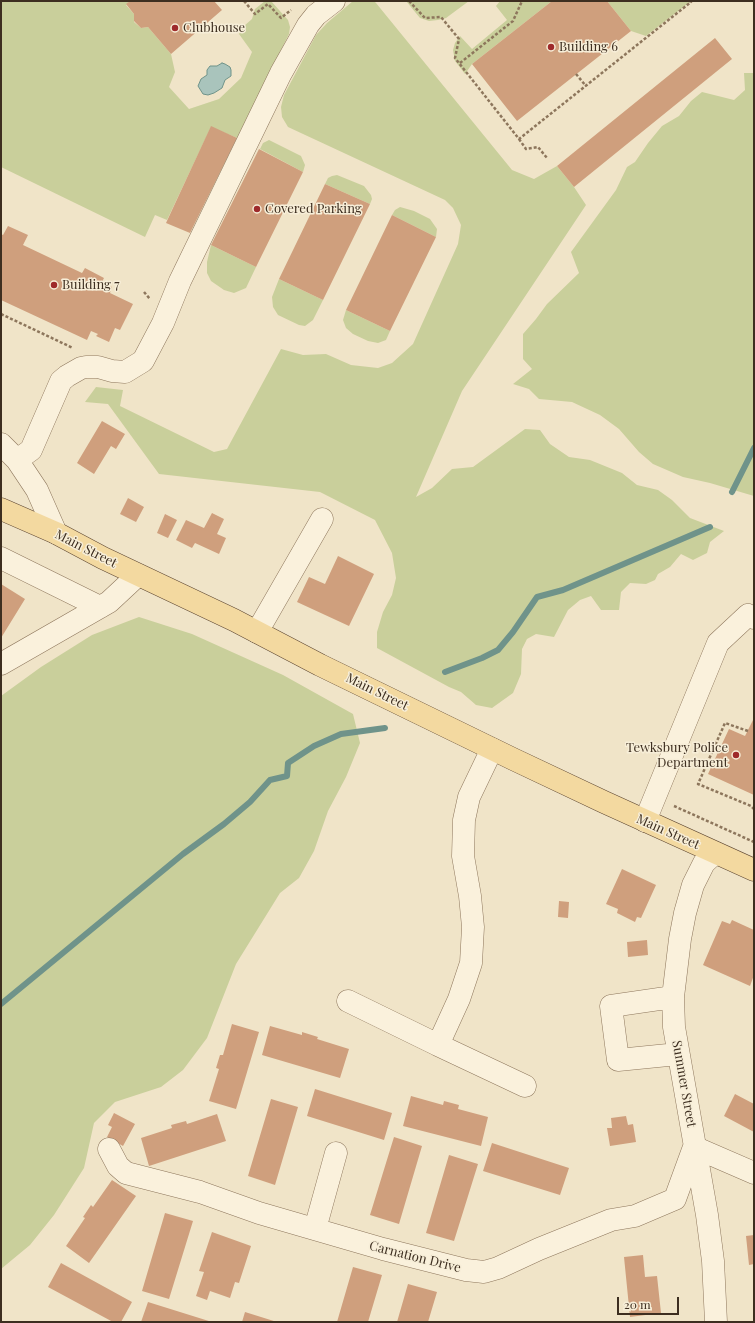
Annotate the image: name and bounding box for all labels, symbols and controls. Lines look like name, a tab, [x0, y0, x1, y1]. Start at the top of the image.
place label: Clubhouse	[183, 20, 245, 36]
marker: Clubhouse	[170, 23, 180, 33]
place label: Building 6	[559, 39, 618, 55]
marker: Building 6	[546, 42, 556, 52]
place label: Covered Parking	[265, 201, 362, 217]
marker: Covered Parking	[252, 204, 262, 214]
place label: Building 7	[62, 277, 119, 293]
marker: Building 7	[49, 280, 59, 290]
street label: Main Street	[52, 527, 120, 571]
street label: Main Street	[343, 670, 411, 714]
place label: Tewksbury Police Department	[626, 740, 728, 771]
marker: Tewksbury Police Department	[731, 750, 741, 760]
street label: Main Street	[634, 811, 702, 853]
street label: Summer Street	[669, 1039, 699, 1129]
street label: Carnation Drive	[368, 1238, 462, 1276]
scale bar	[619, 1289, 681, 1315]
text: 20 m	[624, 1296, 651, 1312]

